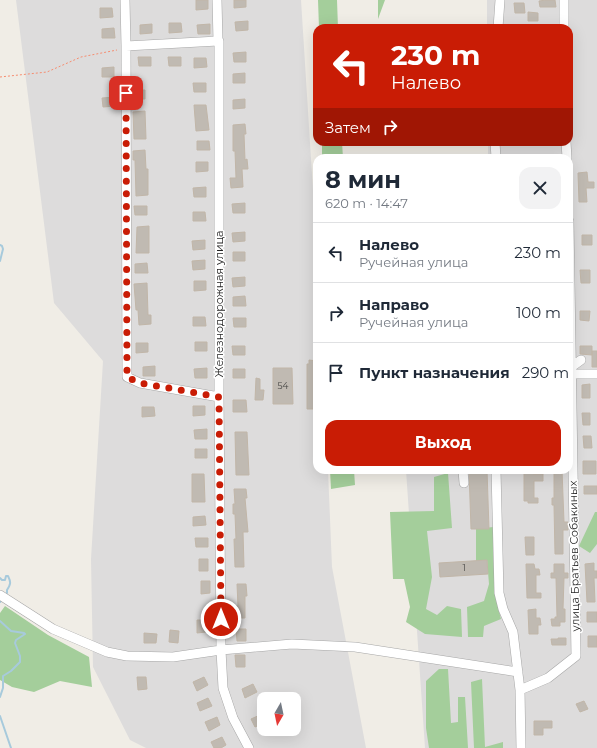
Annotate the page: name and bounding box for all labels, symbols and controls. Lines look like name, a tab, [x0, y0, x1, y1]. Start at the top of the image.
text: 230 m	[391, 38, 480, 72]
icon: left	[325, 40, 377, 92]
text: Налево	[391, 72, 461, 94]
pin	[109, 76, 143, 110]
icon: arrive	[115, 82, 137, 104]
icon: right	[379, 116, 401, 138]
text: Затем	[325, 118, 371, 137]
text: 8 мин	[325, 165, 401, 194]
button: close	[519, 167, 561, 209]
text: 620 m · 14:47	[325, 195, 408, 211]
street label: Железнодорожная улица	[212, 231, 226, 377]
text: Налево	[359, 235, 419, 254]
icon: left	[325, 242, 347, 264]
text: 230 m	[514, 243, 561, 262]
text: Ручейная улица	[359, 254, 468, 270]
text: Направо	[359, 295, 429, 314]
icon: right	[325, 302, 347, 324]
text: 100 m	[516, 303, 561, 322]
text: Ручейная улица	[359, 314, 468, 330]
icon: arrive	[325, 362, 347, 384]
text: Пункт назначения	[359, 363, 510, 382]
text: 290 m	[522, 363, 569, 382]
house number: 54	[277, 380, 289, 391]
button: Выход	[325, 420, 561, 466]
street label: улица Братьев Собакиных	[566, 480, 582, 633]
house number: 1	[462, 562, 466, 573]
position arrow	[200, 598, 242, 640]
north arrow	[257, 692, 301, 736]
map controls	[257, 692, 301, 736]

